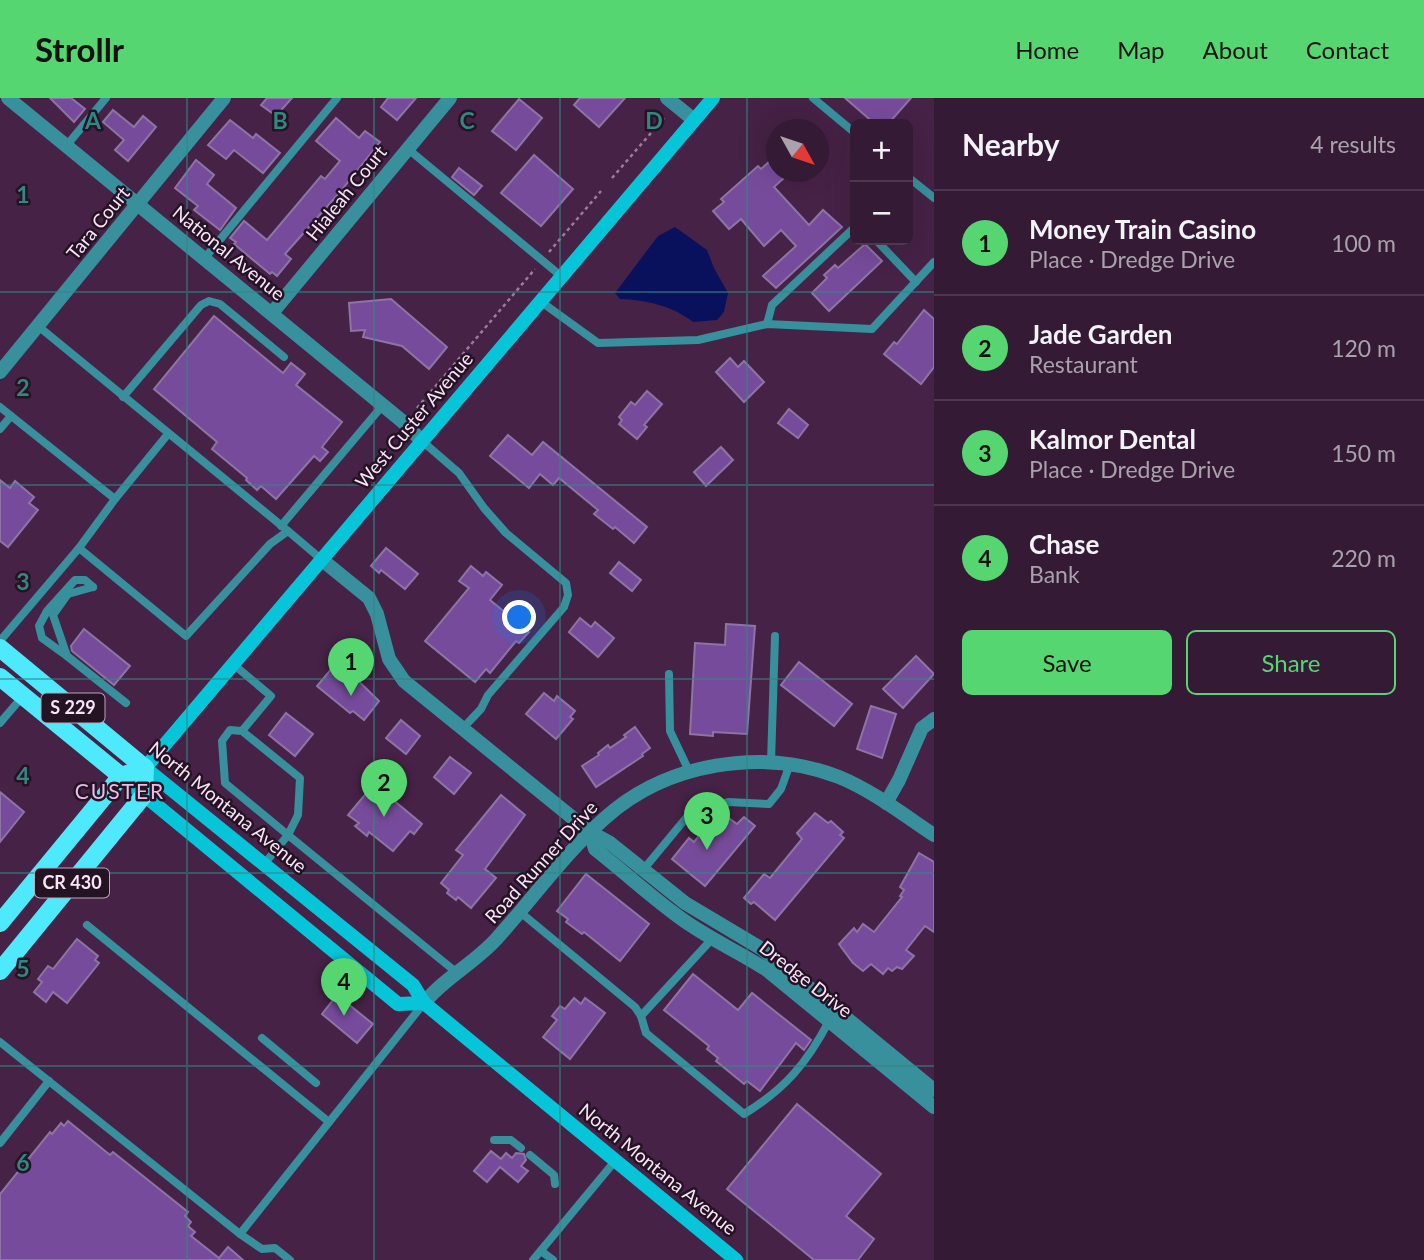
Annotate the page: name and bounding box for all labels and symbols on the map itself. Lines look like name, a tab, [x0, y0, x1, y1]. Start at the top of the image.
text: A	[84, 106, 102, 134]
text: B	[272, 106, 288, 134]
text: C	[459, 106, 475, 134]
text: D	[645, 106, 663, 134]
north arrow	[766, 119, 829, 182]
street label: Hialeah Court	[300, 140, 391, 245]
text: 1	[16, 180, 30, 208]
street label: Tara Court	[61, 181, 134, 264]
street label: National Avenue	[169, 200, 290, 305]
street label: West Custer Avenue	[350, 347, 477, 492]
text: 2	[16, 373, 30, 401]
text: 3	[16, 567, 30, 595]
your location	[502, 600, 536, 634]
pin: 1	[328, 638, 374, 696]
road number: S 229	[42, 694, 104, 722]
street label: North Montana Avenue	[145, 736, 312, 877]
pin: 2	[361, 759, 407, 817]
text: 4	[16, 761, 30, 789]
district label: CUSTER	[75, 778, 165, 803]
pin: 3	[684, 792, 730, 850]
street label: Road Runner Drive	[480, 796, 602, 928]
road number: CR 430	[35, 868, 109, 898]
street label: Dredge Drive	[755, 935, 857, 1022]
text: 5	[16, 954, 30, 982]
pin: 4	[321, 958, 367, 1016]
street label: North Montana Avenue	[575, 1098, 742, 1239]
text: 6	[16, 1148, 30, 1176]

